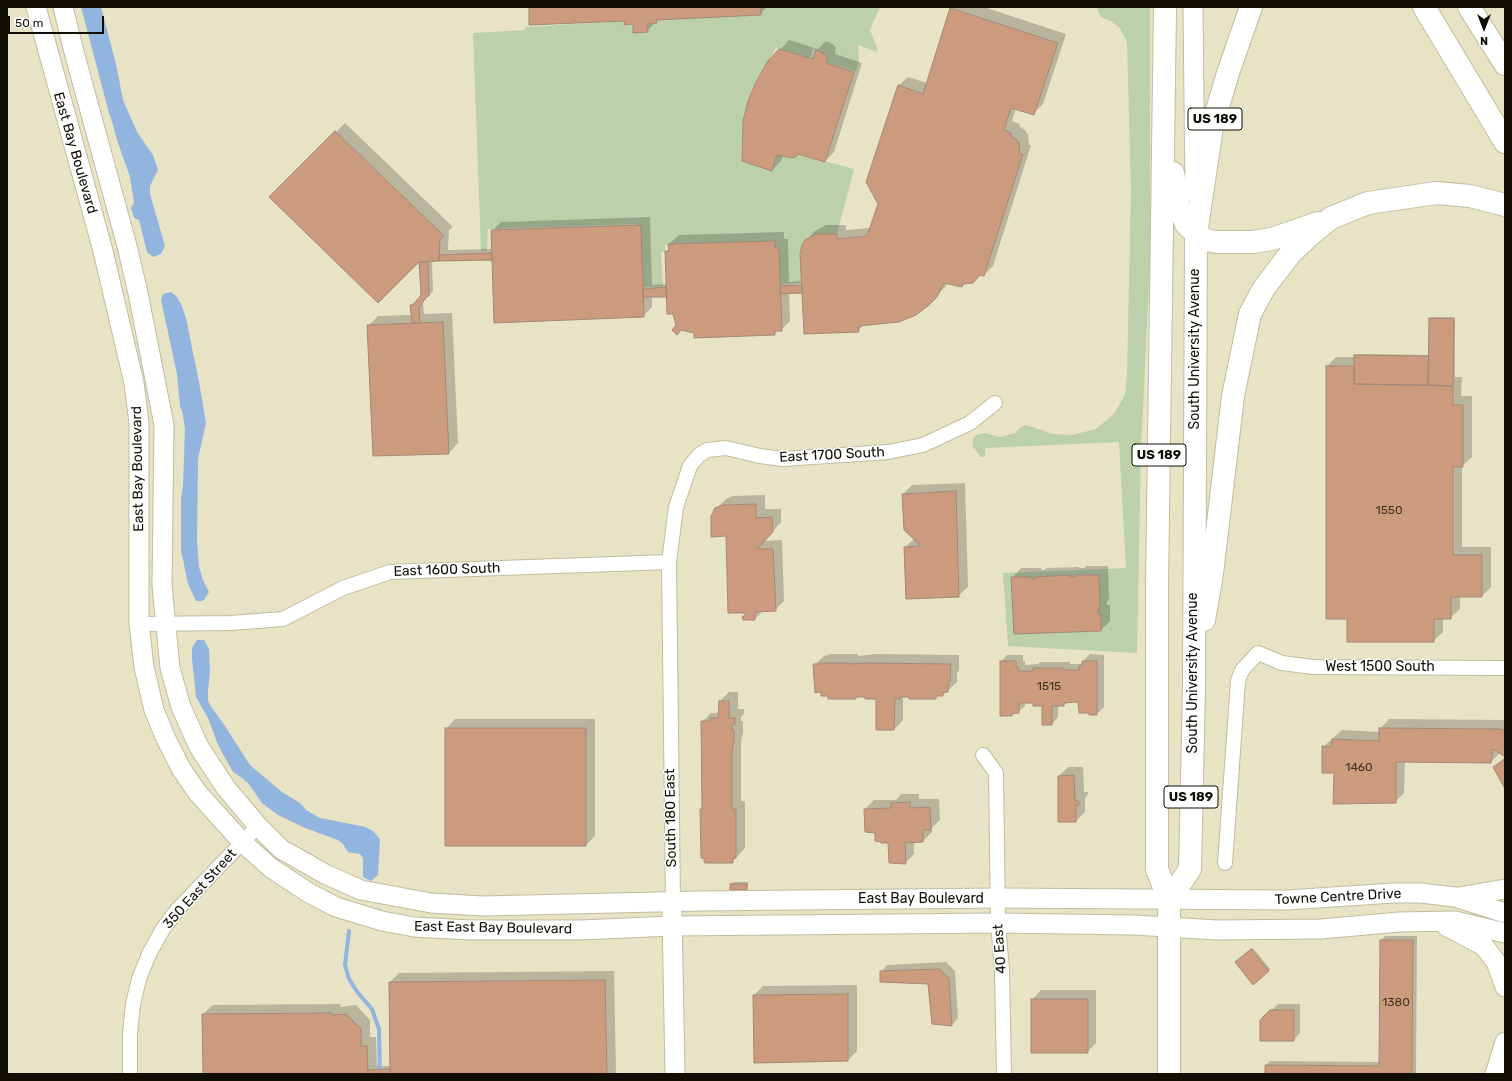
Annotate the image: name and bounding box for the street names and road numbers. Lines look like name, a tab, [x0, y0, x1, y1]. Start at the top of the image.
street label: East Bay Boulevard	[50, 90, 100, 216]
road number: US 189	[1188, 108, 1242, 130]
street label: South University Avenue	[1187, 268, 1203, 430]
street label: East Bay Boulevard	[129, 406, 147, 532]
street label: East 1700 South	[779, 444, 885, 466]
road number: US 189	[1132, 444, 1186, 466]
street label: East 1600 South	[393, 560, 501, 580]
street label: South University Avenue	[1185, 592, 1201, 754]
street label: West 1500 South	[1325, 659, 1435, 675]
street label: South 180 East	[662, 769, 680, 867]
road number: US 189	[1164, 786, 1218, 808]
street label: 350 East Street	[160, 846, 240, 932]
street label: Towne Centre Drive	[1274, 885, 1402, 909]
street label: East Bay Boulevard	[858, 891, 984, 907]
street label: East East Bay Boulevard	[414, 918, 572, 938]
street label: 40 East	[990, 924, 1010, 974]

